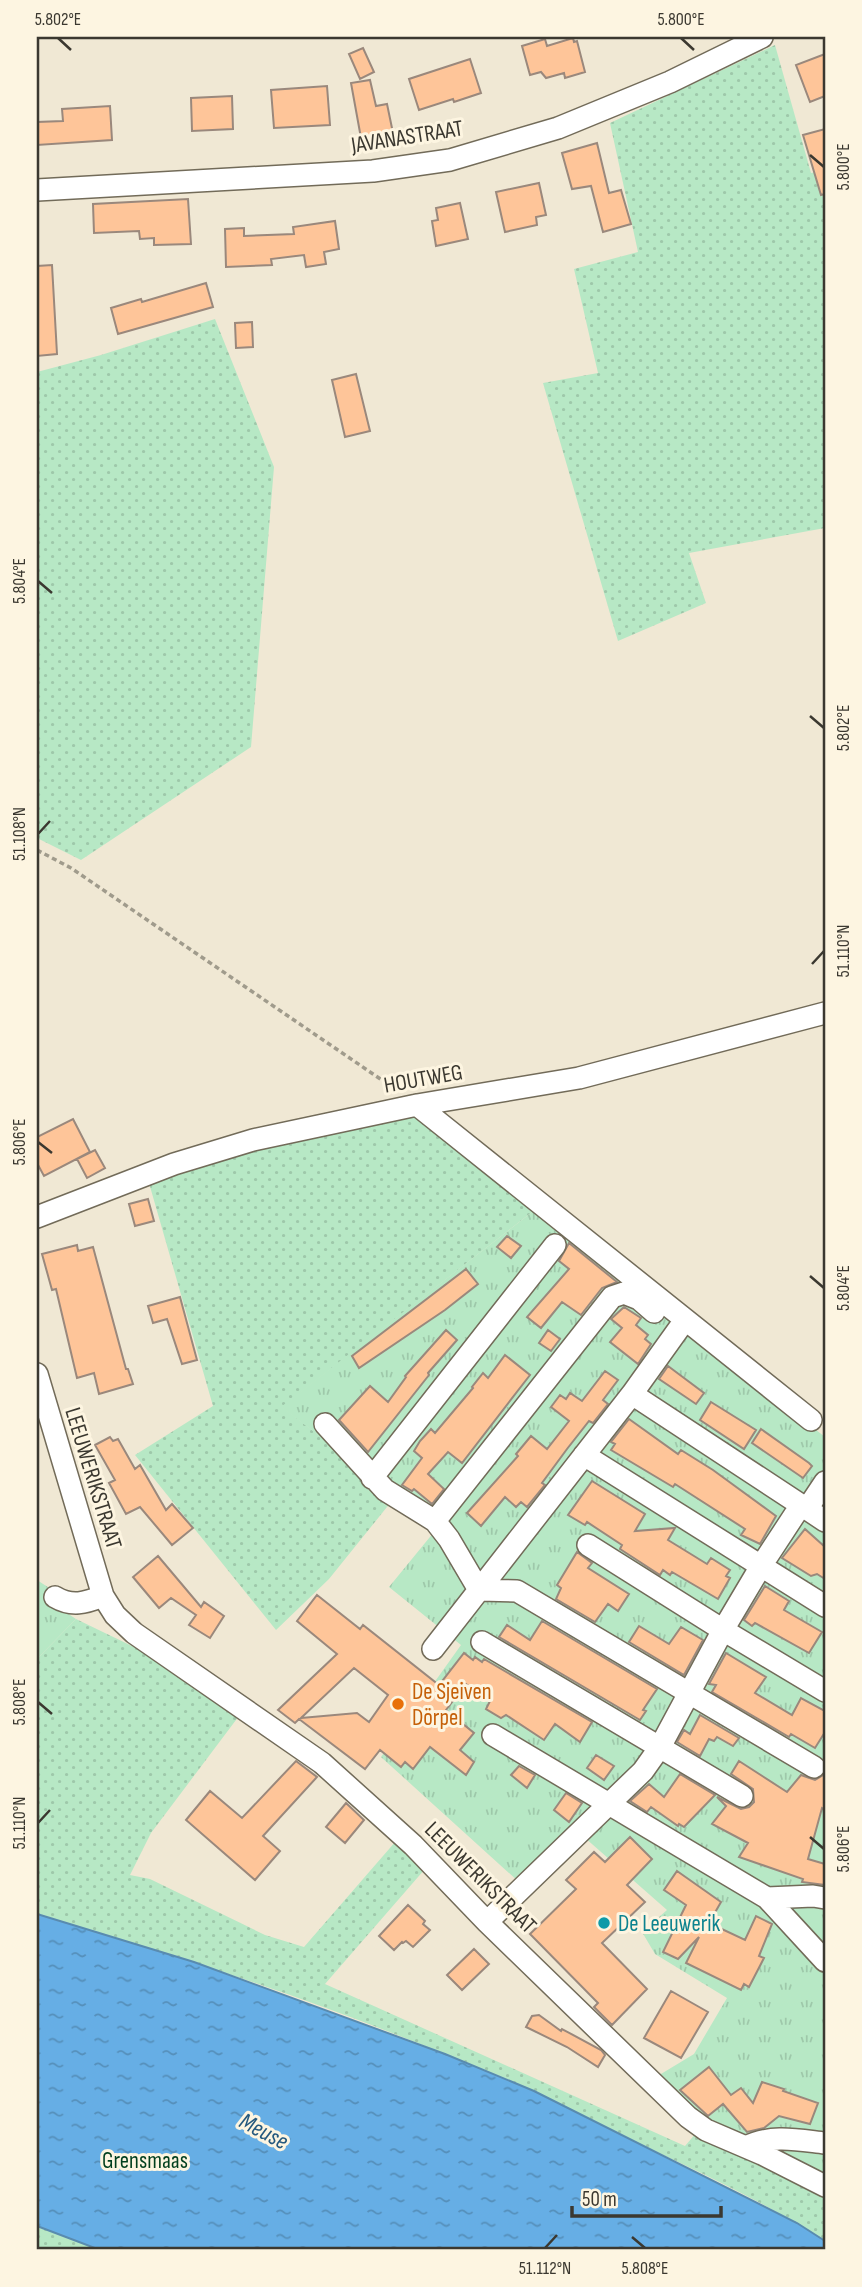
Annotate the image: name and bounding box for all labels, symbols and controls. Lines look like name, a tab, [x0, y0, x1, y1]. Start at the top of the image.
text: 5.802°E	[35, 9, 81, 30]
text: 5.800°E	[657, 9, 705, 30]
street label: JAVANASTRAAT	[348, 114, 465, 160]
text: 5.800°E	[833, 143, 854, 191]
text: 5.804°E	[9, 558, 30, 604]
text: 5.802°E	[833, 705, 854, 751]
text: 51.108°N	[9, 807, 30, 861]
text: 51.110°N	[833, 925, 854, 977]
street label: HOUTWEG	[382, 1058, 465, 1100]
text: 5.806°E	[9, 1118, 30, 1166]
text: 5.804°E	[833, 1265, 854, 1311]
street label: LEEUWERIKSTRAAT	[58, 1404, 128, 1553]
place label: De Sjeiven Dörpel	[412, 1678, 492, 1732]
text: 5.808°E	[9, 1679, 30, 1725]
marker: De Sjeiven Dörpel	[390, 1696, 406, 1712]
text: 51.110°N	[9, 1797, 30, 1849]
street label: LEEUWERIKSTRAAT	[418, 1816, 542, 1940]
text: 5.806°E	[833, 1825, 854, 1873]
place label: De Leeuwerik	[618, 1910, 721, 1938]
marker: De Leeuwerik	[596, 1915, 612, 1931]
water label: Meuse	[234, 2107, 293, 2156]
park label: Grensmaas	[102, 2147, 188, 2175]
scale bar	[572, 2175, 720, 2219]
text: 50 m	[582, 2187, 617, 2212]
text: 51.112°N	[519, 2258, 571, 2279]
text: 5.808°E	[622, 2258, 668, 2279]

